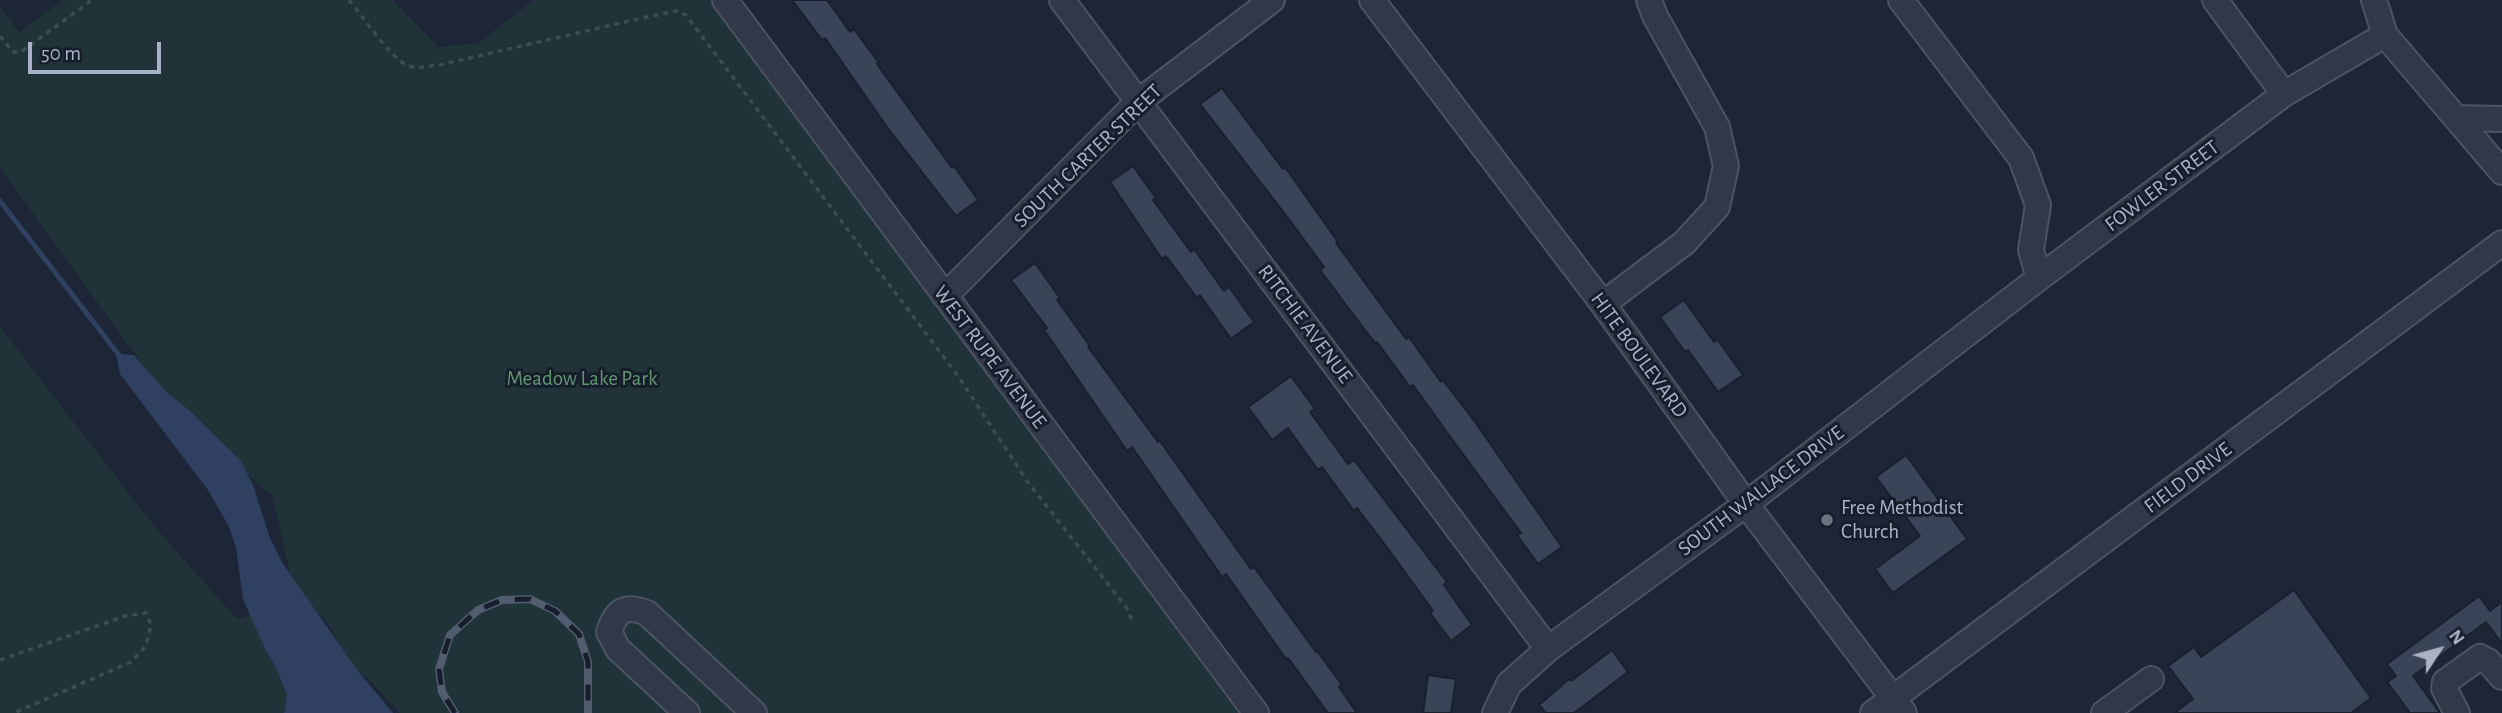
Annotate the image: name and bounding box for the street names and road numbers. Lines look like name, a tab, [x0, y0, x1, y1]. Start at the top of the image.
street label: SOUTH CARTER STREET	[1009, 79, 1167, 233]
street label: FOWLER STREET	[2100, 135, 2224, 237]
street label: RITCHIE AVENUE	[1252, 260, 1358, 388]
street label: WEST RUPE AVENUE	[928, 281, 1052, 433]
street label: HITE BOULEVARD	[1585, 287, 1693, 423]
street label: SOUTH WALLACE DRIVE	[1673, 420, 1849, 562]
street label: FIELD DRIVE	[2139, 437, 2237, 519]

